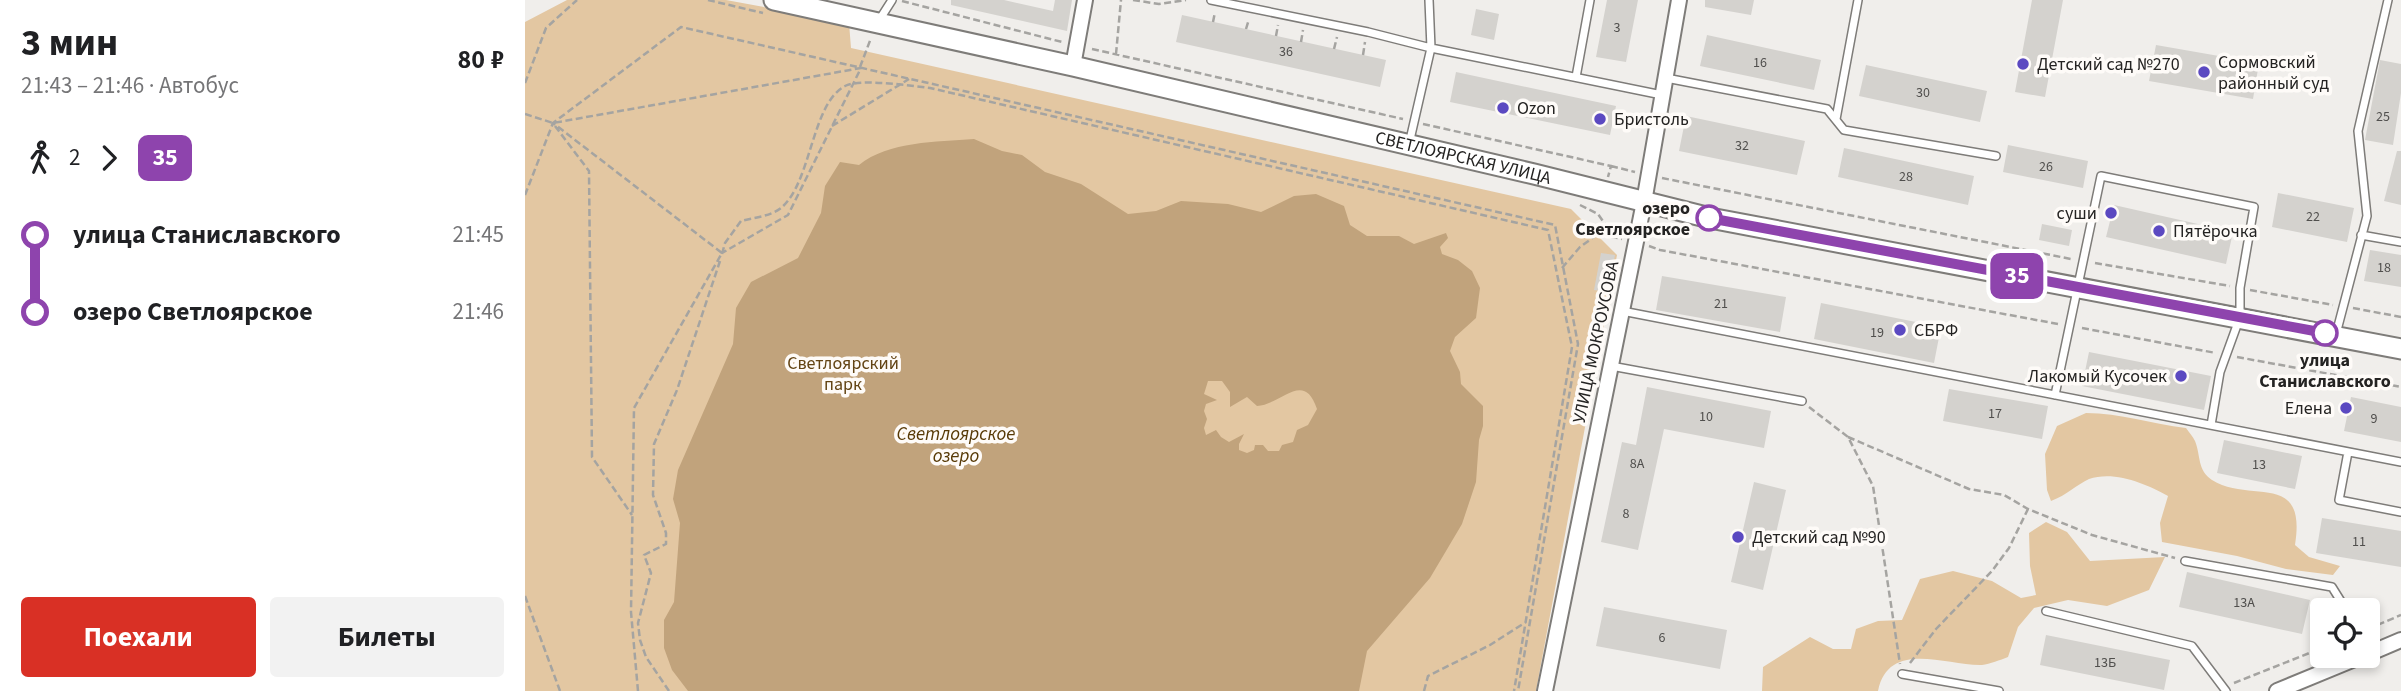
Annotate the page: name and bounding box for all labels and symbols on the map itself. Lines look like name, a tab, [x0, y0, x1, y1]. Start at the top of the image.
house number: 3	[1614, 18, 1621, 38]
house number: 36	[1279, 42, 1293, 62]
place label: Сормовский районный суд	[2218, 50, 2329, 96]
place label: Детский сад №270	[2037, 52, 2180, 77]
house number: 16	[1753, 53, 1767, 73]
marker: Детский сад №270	[2015, 56, 2031, 72]
marker: Сормовский районный суд	[2196, 64, 2212, 80]
house number: 30	[1916, 83, 1930, 103]
place label: Ozon	[1517, 96, 1556, 121]
marker: Ozon	[1495, 100, 1511, 116]
place label: Бристоль	[1614, 107, 1689, 132]
house number: 25	[2376, 107, 2390, 127]
marker: Бристоль	[1592, 111, 1608, 127]
street label: СВЕТЛОЯРСКАЯ УЛИЦА	[1373, 125, 1554, 190]
house number: 32	[1735, 136, 1749, 156]
house number: 26	[2039, 157, 2053, 177]
house number: 28	[1899, 167, 1913, 187]
place label: озеро Светлоярское	[1575, 196, 1690, 242]
place label: суши	[2057, 201, 2097, 226]
marker: озеро Светлоярское	[1696, 205, 1722, 231]
marker: суши	[2103, 205, 2119, 221]
house number: 22	[2306, 207, 2320, 227]
place label: Пятёрочка	[2173, 219, 2258, 244]
marker: Пятёрочка	[2151, 223, 2167, 239]
line badge: 35	[1985, 253, 2049, 299]
street label: УЛИЦА МОКРОУСОВА	[1567, 258, 1625, 425]
house number: 18	[2377, 258, 2391, 278]
house number: 21	[1714, 294, 1728, 314]
place label: СБРФ	[1914, 318, 1958, 343]
marker: улица Станиславского	[2312, 320, 2338, 346]
marker: СБРФ	[1892, 322, 1908, 338]
house number: 19	[1870, 323, 1884, 343]
place label: улица Станиславского	[2259, 348, 2391, 394]
park label: Светлоярский парк	[787, 351, 899, 397]
place label: Лакомый Кусочек	[2028, 364, 2167, 389]
marker: Лакомый Кусочек	[2173, 368, 2189, 384]
place label: Елена	[2285, 396, 2332, 421]
marker: Елена	[2338, 400, 2354, 416]
house number: 17	[1988, 404, 2002, 424]
house number: 10	[1699, 407, 1713, 427]
house number: 9	[2371, 409, 2378, 429]
water label: Светлоярское озеро	[897, 421, 1015, 470]
house number: 8А	[1630, 454, 1645, 474]
house number: 13	[2252, 455, 2266, 475]
house number: 8	[1623, 504, 1630, 524]
place label: Детский сад №90	[1752, 525, 1886, 550]
marker: Детский сад №90	[1730, 529, 1746, 545]
house number: 11	[2352, 532, 2366, 552]
house number: 13А	[2233, 593, 2255, 613]
house number: 6	[1659, 628, 1666, 648]
house number: 13Б	[2094, 653, 2116, 673]

